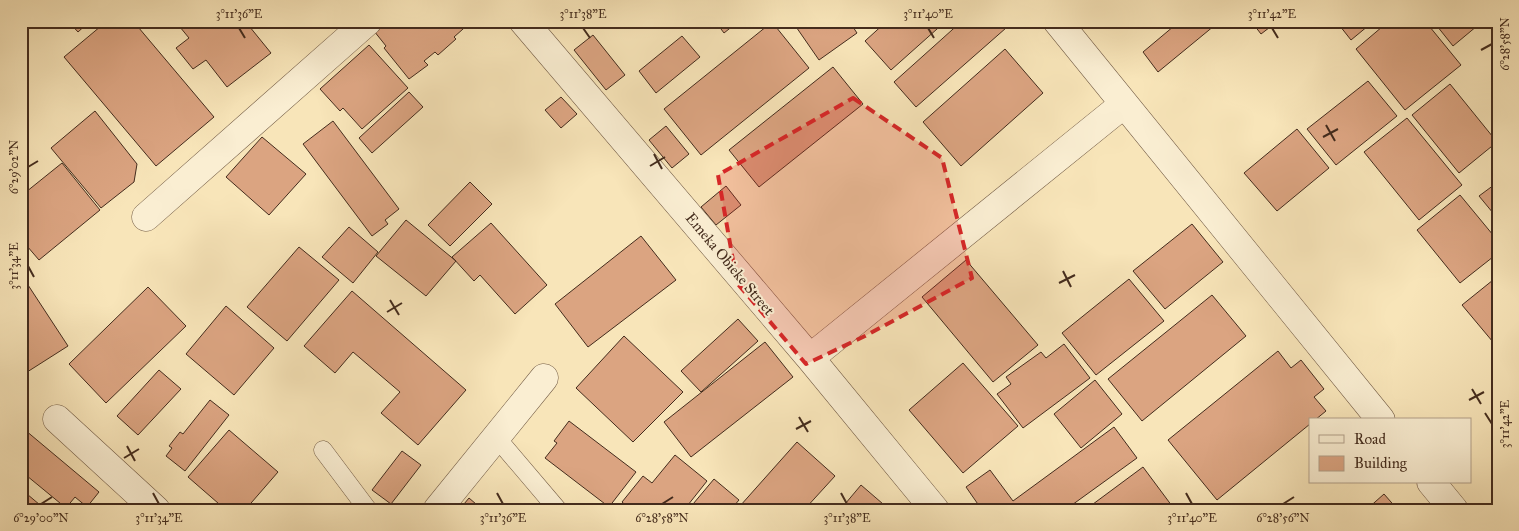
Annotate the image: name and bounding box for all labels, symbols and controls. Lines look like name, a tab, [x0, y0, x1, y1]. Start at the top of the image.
text: 3°11'36"E	[216, 7, 263, 21]
text: 3°11'38"E	[560, 7, 607, 21]
text: 3°11'40"E	[903, 7, 953, 21]
text: 3°11'42"E	[1248, 7, 1297, 21]
text: 6°28'58"N	[1498, 17, 1512, 71]
text: 6°29'02"N	[7, 140, 21, 194]
street label: Emeka Obieke Street	[682, 209, 779, 320]
text: 3°11'34"E	[7, 242, 21, 290]
text: 3°11'42"E	[1498, 399, 1512, 448]
legend	[1309, 418, 1472, 484]
text: Road	[1354, 430, 1386, 448]
text: Building	[1354, 454, 1408, 472]
text: 6°29'00"N	[13, 511, 69, 525]
text: 3°11'34"E	[135, 511, 183, 525]
text: 3°11'36"E	[480, 511, 527, 525]
text: 6°28'58"N	[635, 511, 689, 525]
text: 3°11'38"E	[824, 511, 871, 525]
text: 3°11'40"E	[1167, 511, 1217, 525]
text: 6°28'56"N	[1256, 511, 1310, 525]

